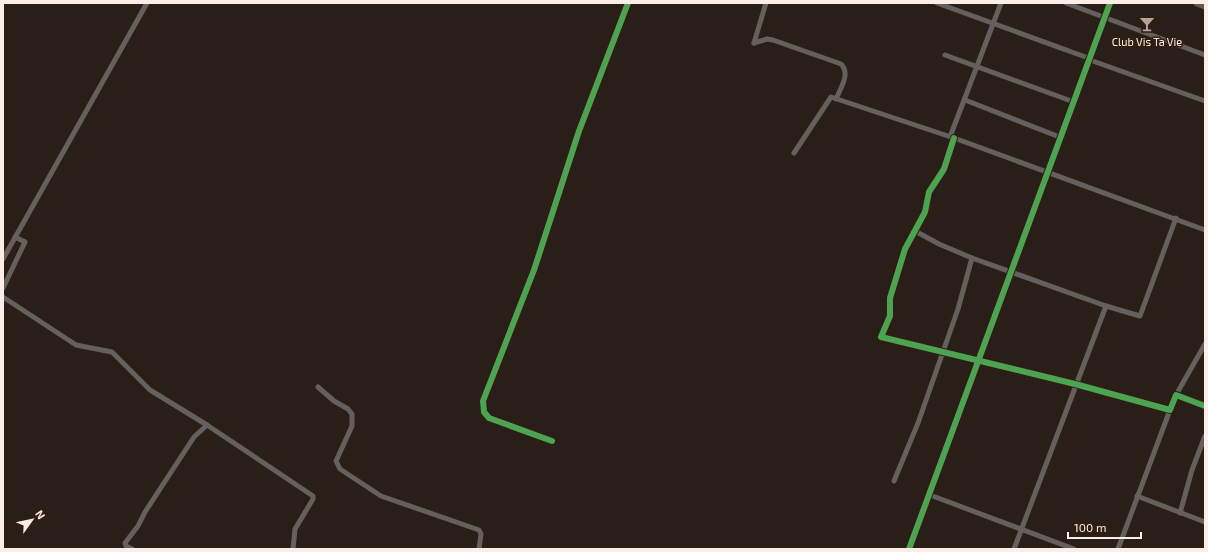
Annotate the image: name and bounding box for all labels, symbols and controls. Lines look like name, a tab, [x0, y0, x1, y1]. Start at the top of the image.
bar icon: Club Vis Ta Vie	[1138, 15, 1156, 33]
place label: Club Vis Ta Vie	[1112, 35, 1182, 48]
north arrow	[12, 500, 52, 540]
text: N	[33, 507, 48, 521]
scale bar	[1068, 514, 1141, 540]
text: 100 m	[1074, 520, 1106, 534]

